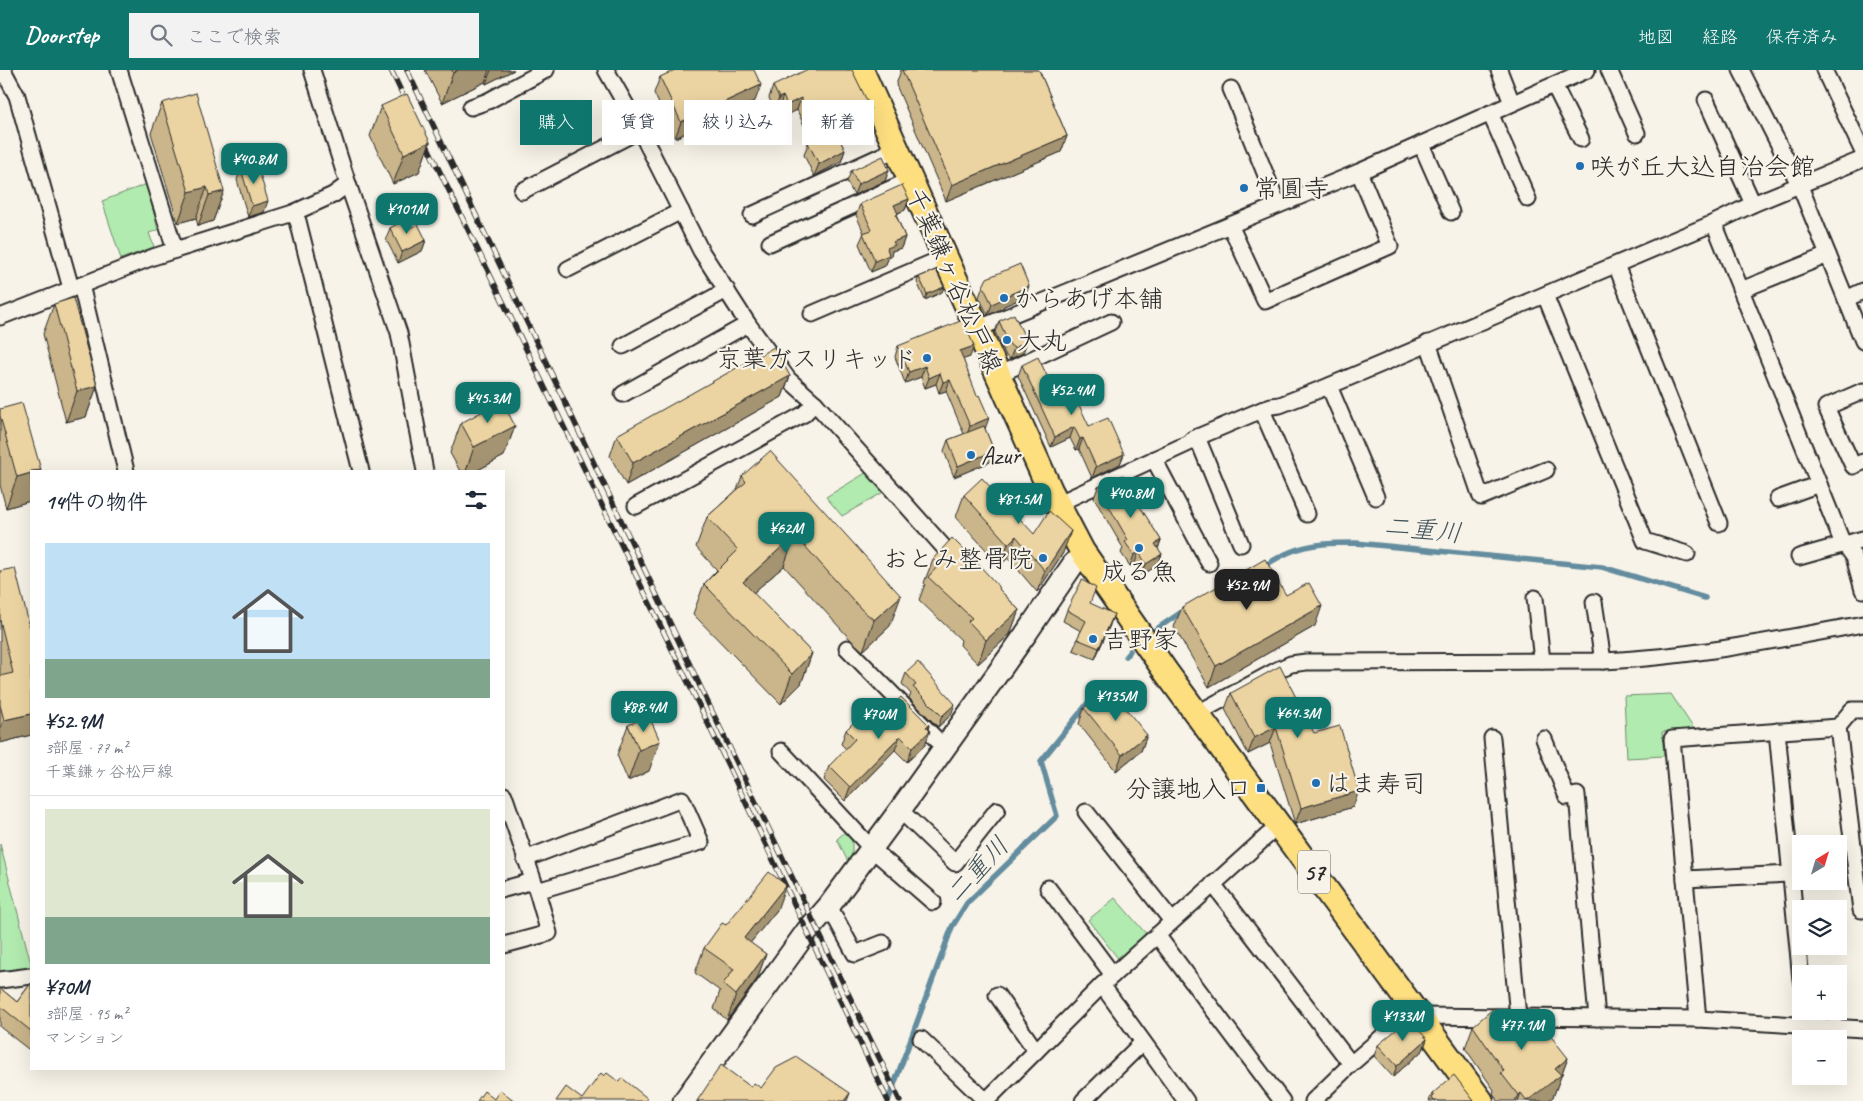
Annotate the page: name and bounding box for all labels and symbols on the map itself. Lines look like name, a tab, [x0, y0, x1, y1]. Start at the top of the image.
pin: ¥40.8M	[213, 142, 295, 185]
place label: 咲が丘大込自治会館	[1590, 151, 1815, 183]
marker: 咲が丘大込自治会館	[1574, 160, 1586, 172]
place label: 常圓寺	[1254, 173, 1329, 205]
marker: 常圓寺	[1238, 182, 1250, 194]
street label: 千葉鎌ヶ谷松戸線	[899, 183, 1009, 378]
pin: ¥101M	[372, 192, 442, 235]
place label: からあげ本舗	[1014, 283, 1164, 315]
marker: からあげ本舗	[998, 292, 1010, 304]
place label: 大丸	[1017, 325, 1067, 357]
marker: 大丸	[1001, 334, 1013, 346]
place label: 京葉ガスリキッド	[716, 343, 917, 375]
marker: 京葉ガスリキッド	[921, 352, 933, 364]
pin: ¥52.4M	[1031, 374, 1113, 416]
pin: ¥45.3M	[447, 382, 529, 424]
place label: Azur	[981, 440, 1022, 472]
marker: Azur	[965, 449, 977, 461]
pin: ¥40.8M	[1090, 476, 1172, 519]
pin: ¥81.5M	[978, 482, 1060, 525]
water label: 二重川	[1382, 509, 1463, 550]
pin: ¥62M	[756, 512, 816, 554]
marker: 成る魚	[1133, 542, 1145, 554]
place label: おとみ整骨院	[883, 543, 1033, 575]
marker: おとみ整骨院	[1037, 552, 1049, 564]
place label: 成る魚	[1101, 556, 1177, 588]
pin: ¥52.9M	[1206, 568, 1288, 611]
place label: 吉野家	[1103, 624, 1178, 656]
marker: 吉野家	[1087, 633, 1099, 645]
pin: ¥135M	[1081, 680, 1151, 722]
pin: ¥88.4M	[603, 690, 685, 733]
pin: ¥64.3M	[1257, 696, 1339, 739]
pin: ¥70M	[849, 698, 909, 740]
place label: はま寿司	[1326, 768, 1426, 800]
place label: 分譲地入口	[1126, 773, 1251, 805]
marker: はま寿司	[1310, 777, 1322, 789]
marker: 分譲地入口	[1255, 782, 1267, 794]
water label: 二重川	[939, 830, 1016, 909]
north arrow	[1792, 835, 1848, 890]
road number: 57	[1298, 850, 1330, 894]
pin: ¥133M	[1368, 1000, 1438, 1042]
pin: ¥77.1M	[1481, 1008, 1563, 1051]

